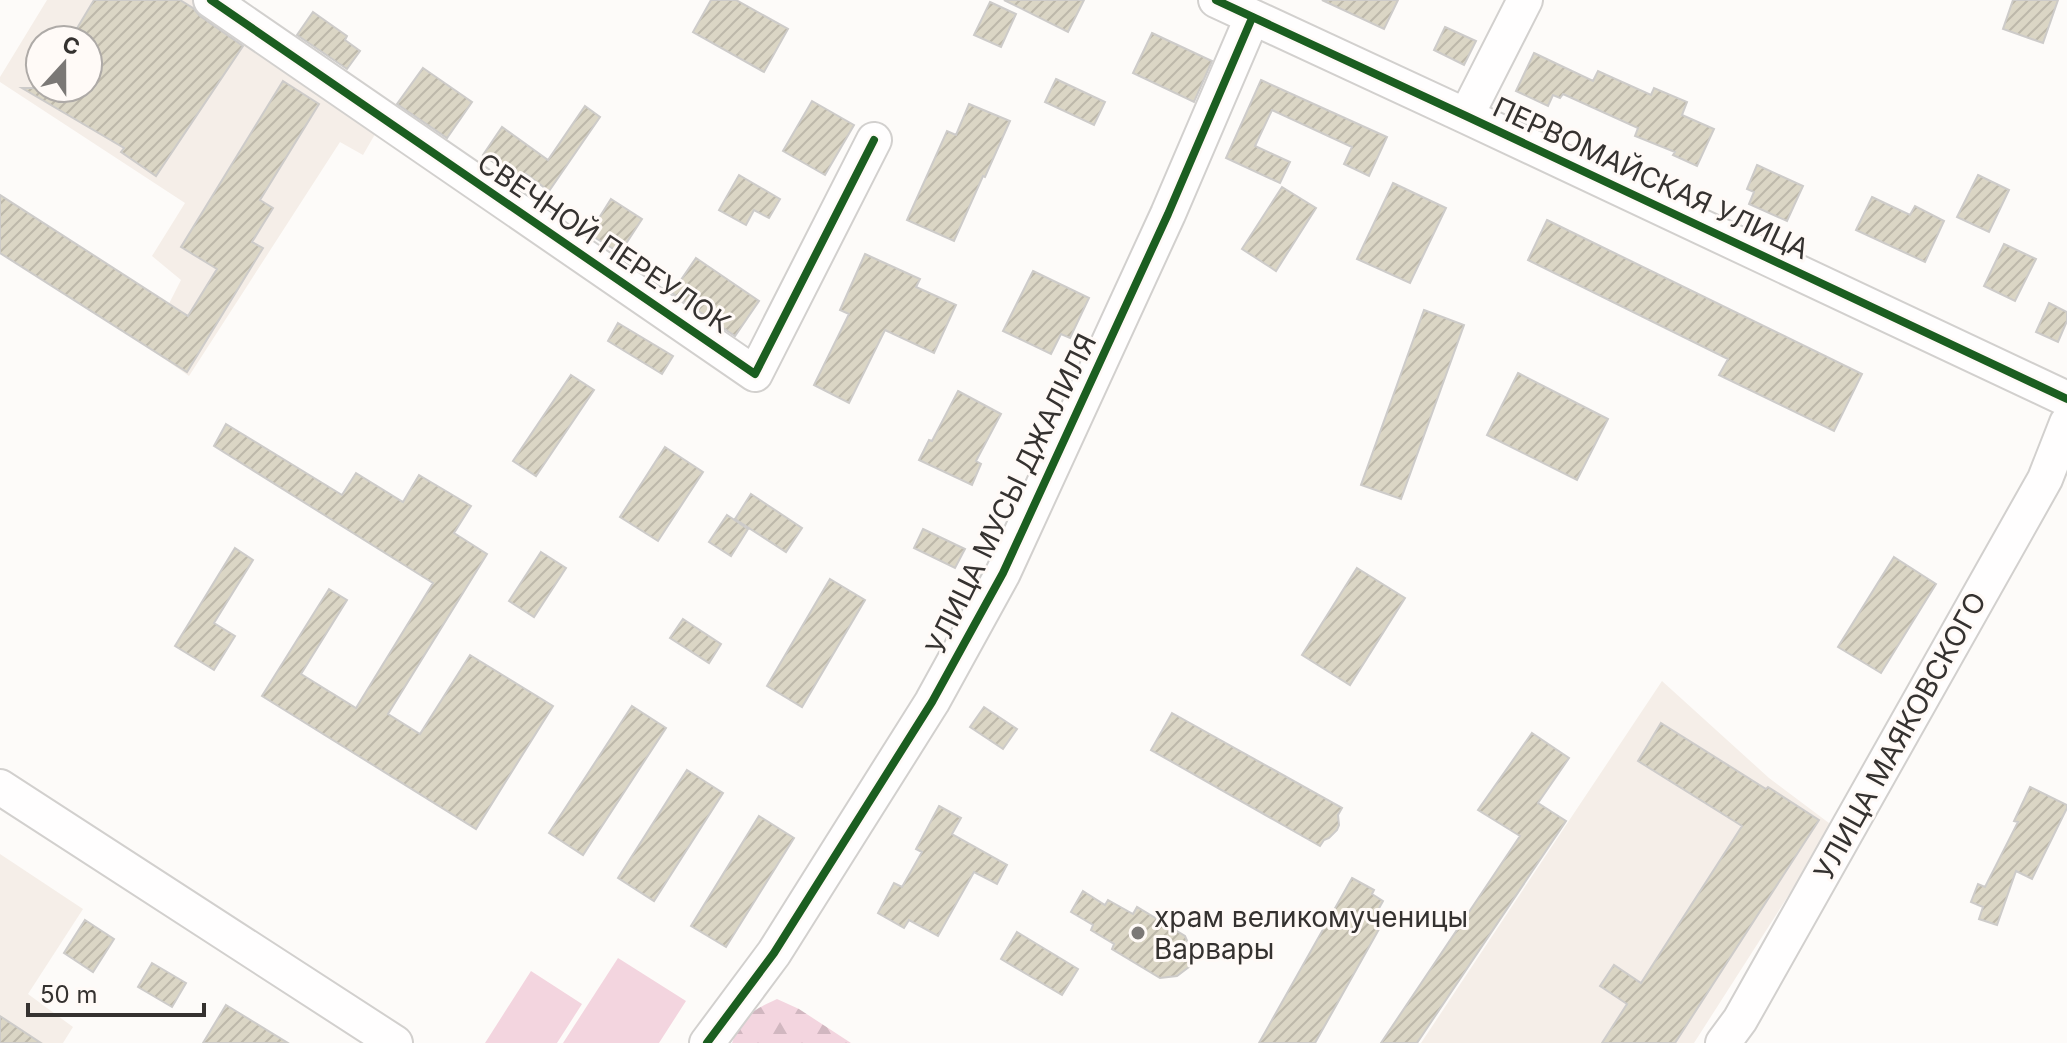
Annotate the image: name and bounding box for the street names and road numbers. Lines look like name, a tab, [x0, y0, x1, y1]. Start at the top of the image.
street label: ПЕРВОМАЙСКАЯ УЛИЦА	[1488, 89, 1815, 266]
street label: СВЕЧНОЙ ПЕРЕУЛОК	[471, 145, 738, 340]
street label: УЛИЦА МУСЫ ДЖАЛИЛЯ	[919, 328, 1103, 660]
street label: УЛИЦА МАЯКОВСКОГО	[1807, 586, 1993, 886]

